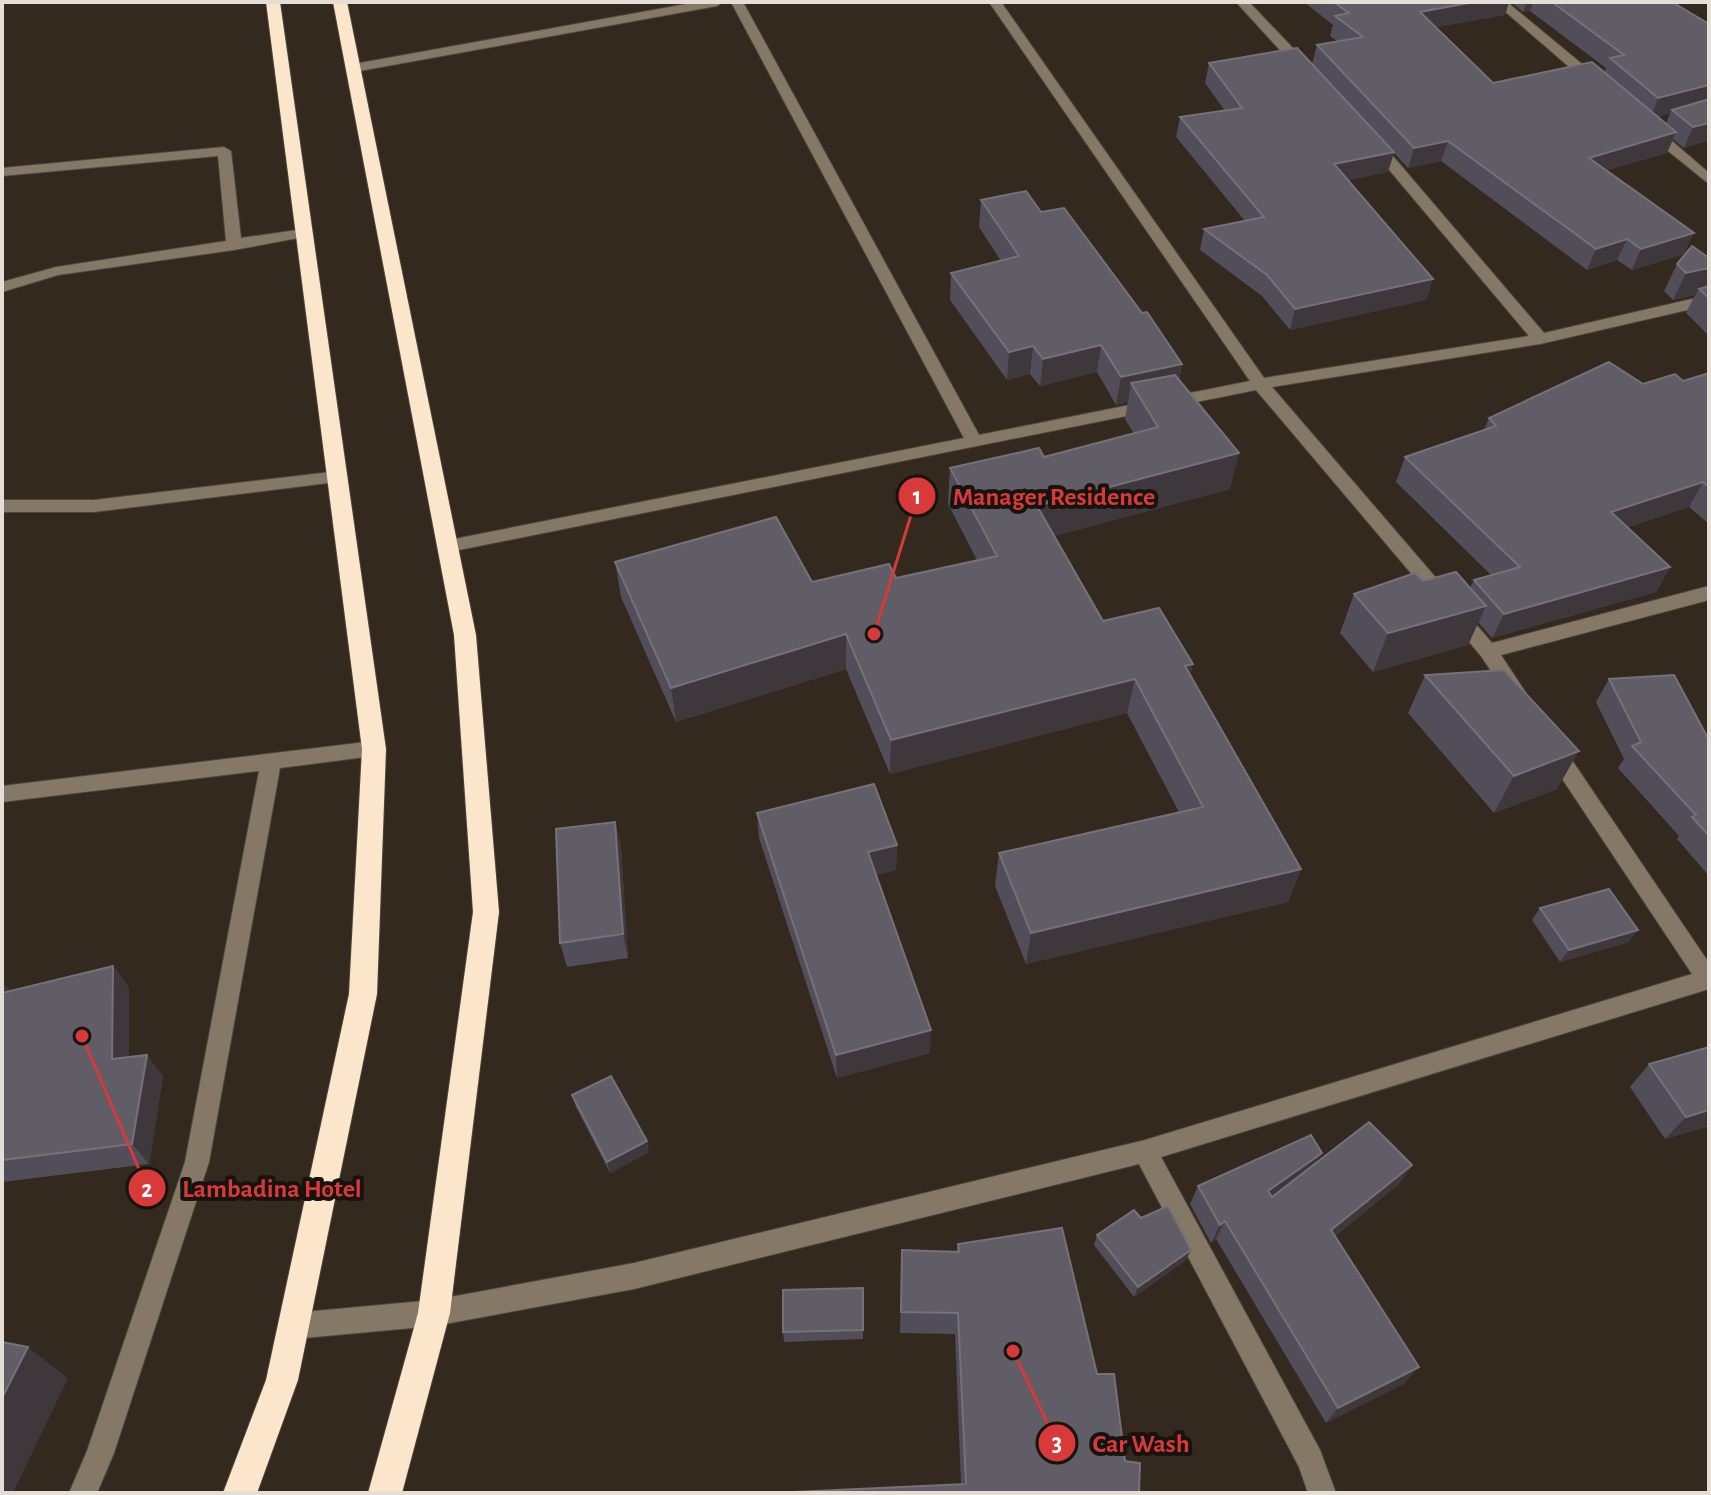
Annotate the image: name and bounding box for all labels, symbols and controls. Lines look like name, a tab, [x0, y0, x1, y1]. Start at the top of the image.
callout: Manager Residence	[897, 471, 1171, 521]
text: Manager Residence	[953, 484, 1155, 510]
text: 1	[913, 485, 921, 509]
callout: Lambadina Hotel	[127, 1163, 378, 1213]
text: Lambadina Hotel	[182, 1176, 362, 1202]
text: 2	[141, 1178, 153, 1202]
callout: Car Wash	[1037, 1418, 1206, 1468]
text: Car Wash	[1092, 1431, 1190, 1457]
text: 3	[1052, 1432, 1062, 1456]

